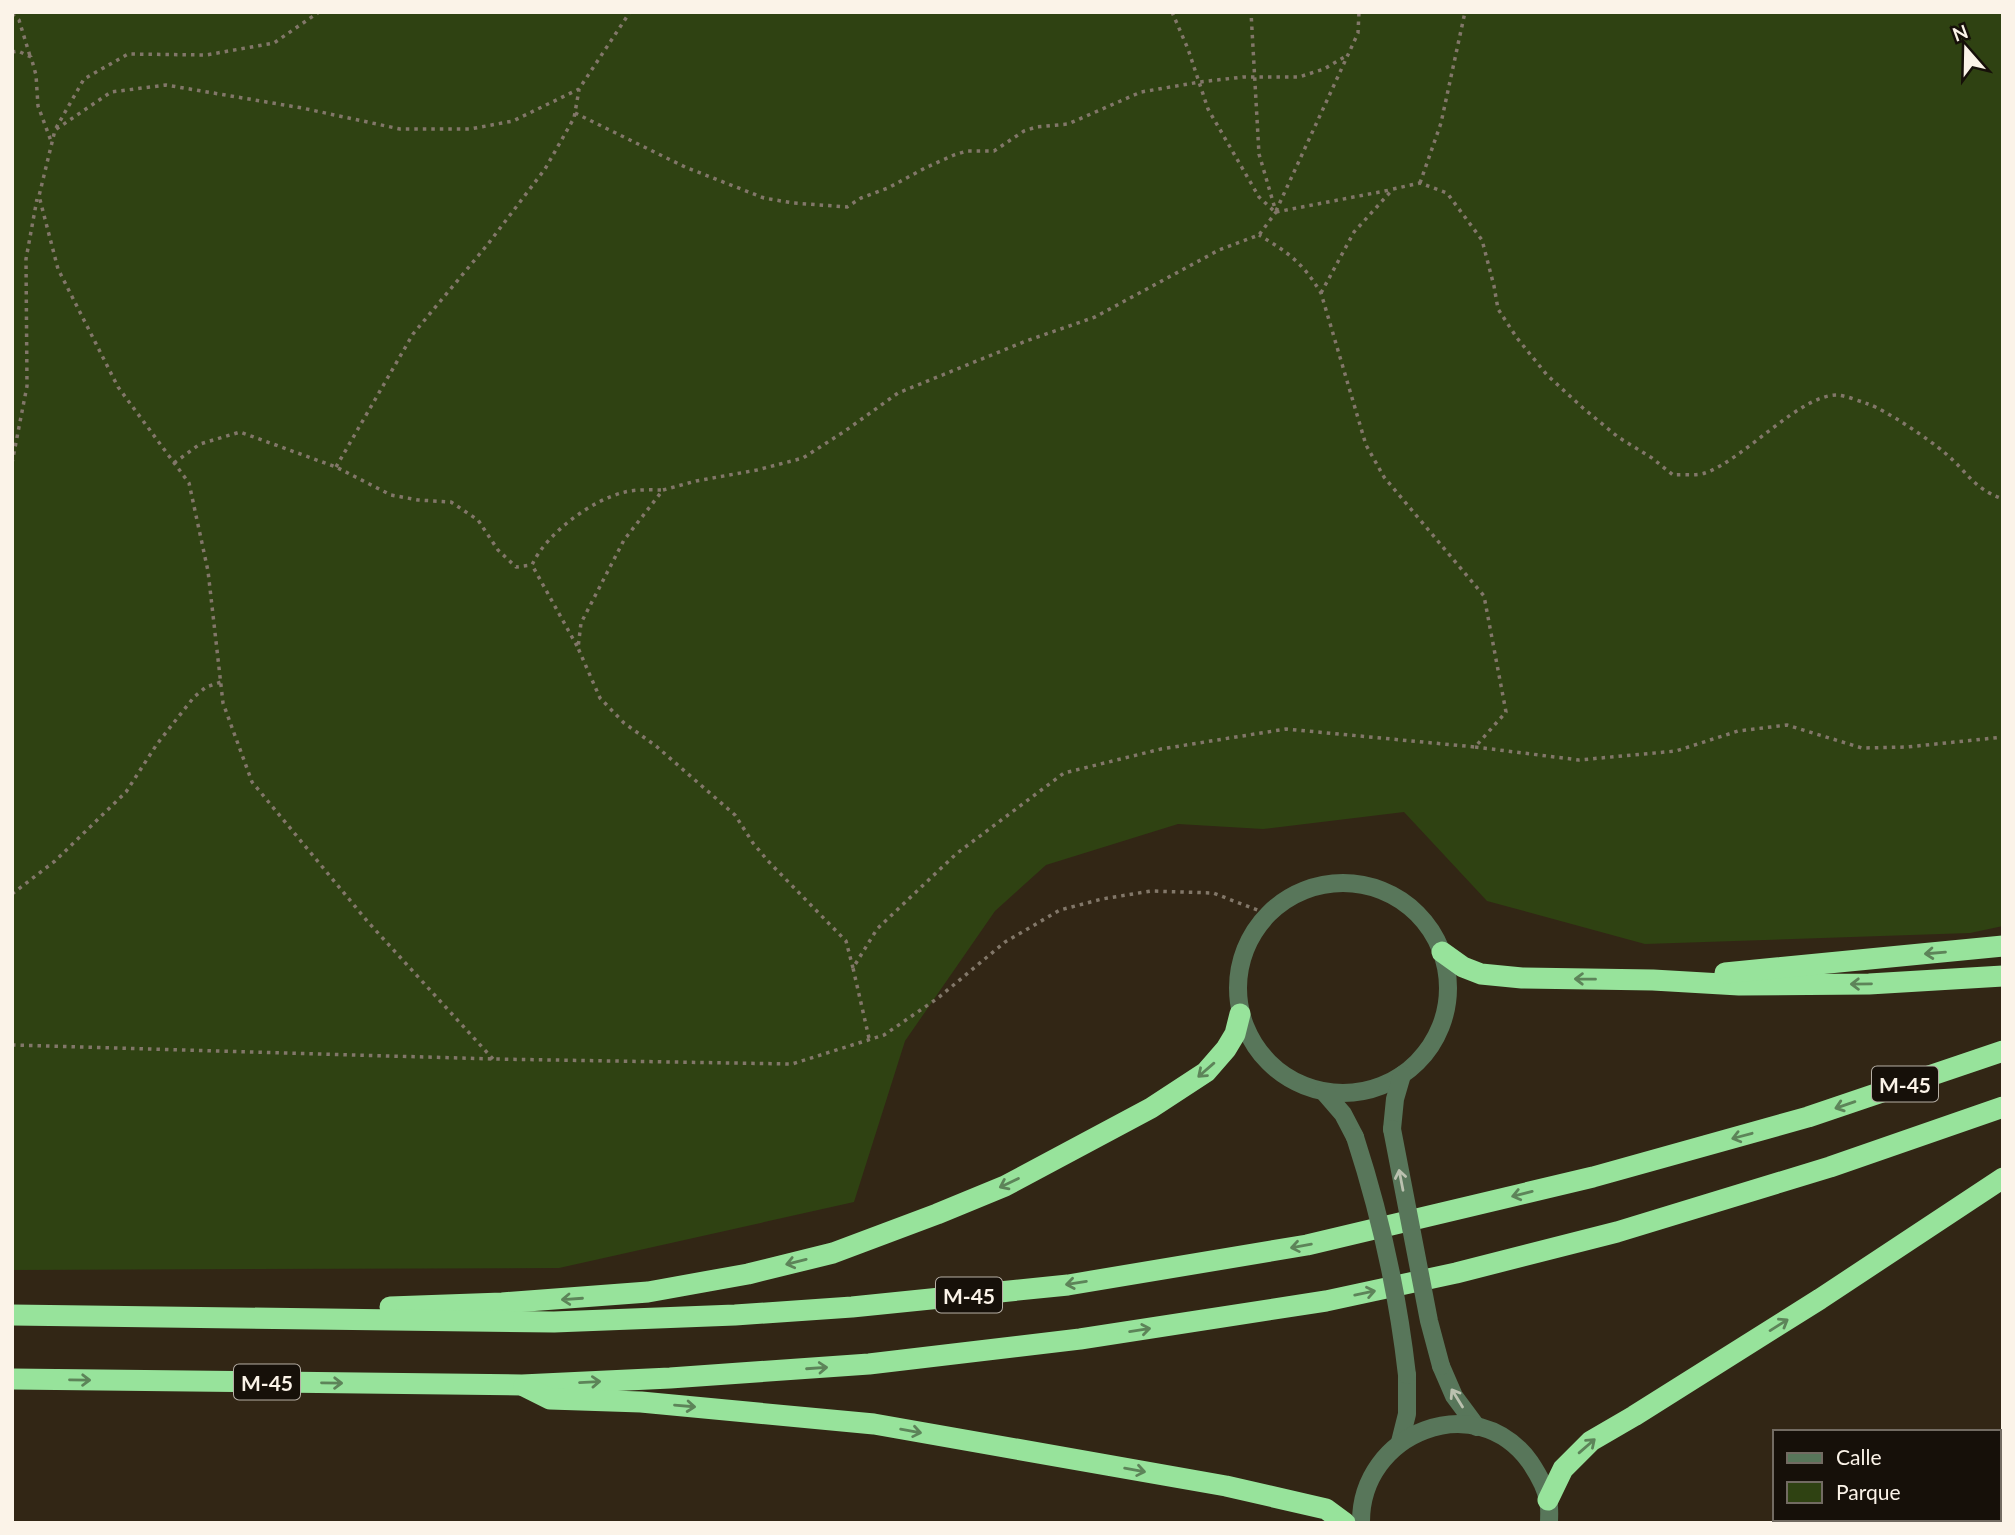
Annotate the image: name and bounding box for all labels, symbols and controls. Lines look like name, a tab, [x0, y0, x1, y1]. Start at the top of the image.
north arrow	[1931, 14, 2001, 84]
text: N	[1949, 19, 1971, 46]
one-way arrow	[1924, 947, 1947, 960]
one-way arrow	[1573, 972, 1596, 986]
one-way arrow	[1850, 977, 1873, 991]
one-way arrow	[1197, 1062, 1215, 1078]
road number: M-45	[1872, 1066, 1938, 1102]
one-way arrow	[1835, 1100, 1857, 1112]
one-way arrow	[1731, 1130, 1753, 1143]
one-way arrow	[1393, 1169, 1407, 1192]
one-way arrow	[999, 1177, 1020, 1191]
one-way arrow	[1511, 1187, 1534, 1201]
one-way arrow	[1290, 1240, 1313, 1253]
one-way arrow	[785, 1256, 808, 1269]
one-way arrow	[1065, 1277, 1088, 1290]
road number: M-45	[936, 1278, 1002, 1312]
one-way arrow	[1353, 1285, 1376, 1299]
one-way arrow	[560, 1292, 583, 1305]
one-way arrow	[1769, 1317, 1788, 1332]
one-way arrow	[1129, 1323, 1151, 1336]
one-way arrow	[805, 1361, 828, 1374]
road number: M-45	[234, 1364, 300, 1400]
one-way arrow	[69, 1373, 92, 1386]
one-way arrow	[578, 1375, 601, 1388]
one-way arrow	[321, 1376, 344, 1390]
one-way arrow	[1449, 1389, 1464, 1408]
one-way arrow	[673, 1400, 696, 1413]
one-way arrow	[899, 1425, 922, 1438]
legend	[1773, 1430, 2001, 1521]
one-way arrow	[1578, 1438, 1596, 1454]
text: Calle	[1836, 1444, 1881, 1469]
one-way arrow	[1123, 1464, 1146, 1477]
text: Parque	[1836, 1479, 1901, 1504]

